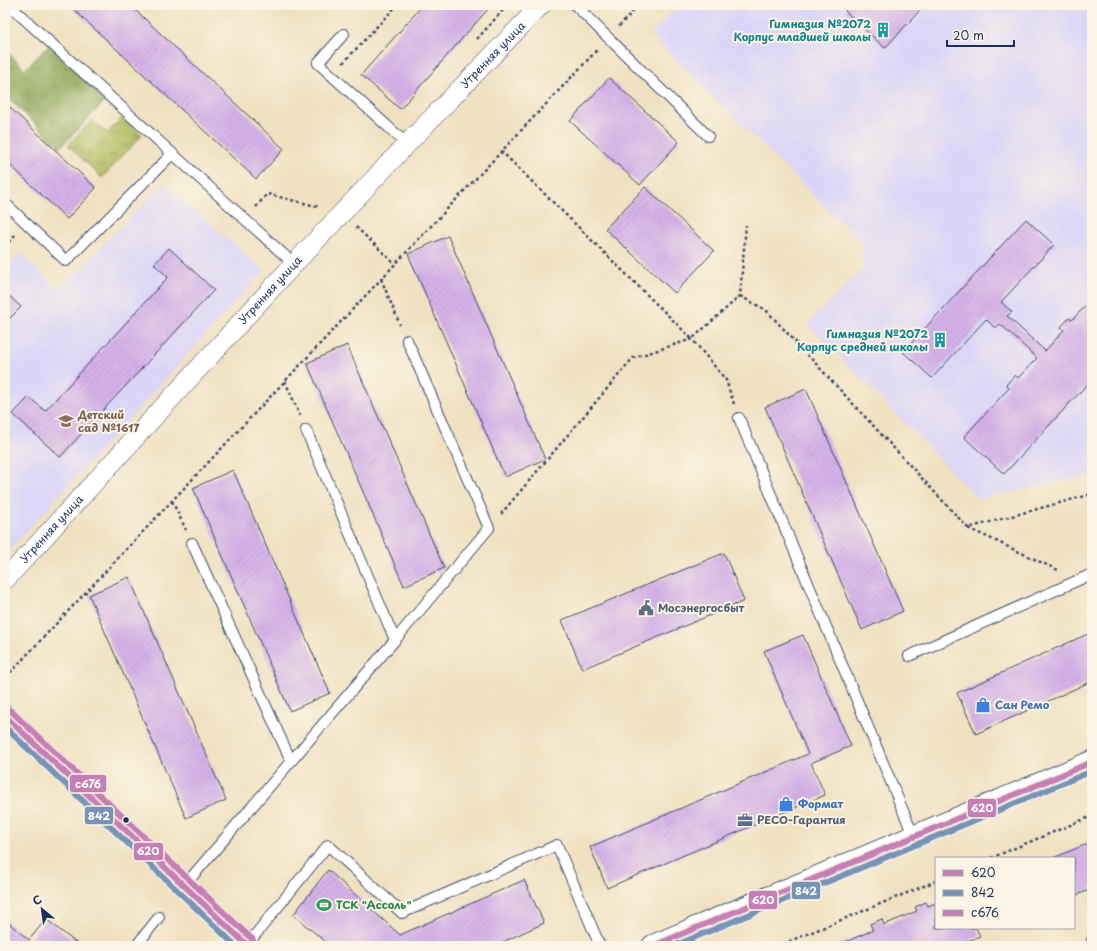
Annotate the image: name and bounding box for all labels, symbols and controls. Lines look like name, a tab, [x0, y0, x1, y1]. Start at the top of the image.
place label: Гимназия №2072 Корпус младшей школы	[734, 15, 871, 45]
street label: Утренняя улица	[456, 17, 529, 92]
building icon: Гимназия №2072 Корпус младшей школы	[874, 21, 892, 39]
scale bar	[947, 22, 1014, 48]
text: 20 m	[953, 26, 984, 44]
street label: Утренняя улица	[234, 252, 306, 327]
place label: Гимназия №2072 Корпус средней школы	[797, 325, 928, 355]
building icon: Гимназия №2072 Корпус средней школы	[931, 331, 949, 349]
place label: Детский сад №1617	[77, 406, 140, 436]
school or university icon: Детский сад №1617	[57, 412, 75, 430]
street label: Утренняя улица	[16, 491, 87, 567]
public building icon: Мосэнергосбыт	[637, 599, 655, 617]
place label: Мосэнергосбыт	[658, 599, 745, 616]
shop icon: Сан Ремо	[974, 696, 992, 714]
place label: Сан Ремо	[995, 696, 1050, 713]
line badge: с676	[69, 774, 107, 793]
text: с676	[75, 775, 101, 792]
shop icon: Формат	[777, 795, 795, 813]
place label: Формат	[798, 795, 844, 812]
line badge: 620	[967, 798, 997, 818]
text: 620	[971, 799, 993, 816]
line badge: 842	[84, 806, 114, 825]
text: 842	[88, 807, 110, 824]
office icon: РЕСО-Гарантия	[736, 811, 754, 829]
place label: РЕСО-Гарантия	[757, 811, 846, 828]
unlabelled marker	[121, 815, 131, 825]
line badge: 620	[133, 842, 164, 861]
text: 620	[137, 842, 159, 859]
legend	[935, 857, 1075, 929]
text: 620	[971, 863, 996, 881]
line badge: 842	[791, 881, 821, 900]
text: 842	[795, 882, 817, 899]
text: 842	[971, 883, 994, 901]
north arrow	[22, 889, 62, 929]
text: С	[29, 890, 45, 909]
line badge: 620	[748, 890, 778, 910]
text: 620	[752, 891, 774, 908]
sports icon: ТСК "Ассоль"	[315, 896, 333, 914]
place label: ТСК "Ассоль"	[336, 896, 411, 913]
text: с676	[971, 903, 999, 921]

